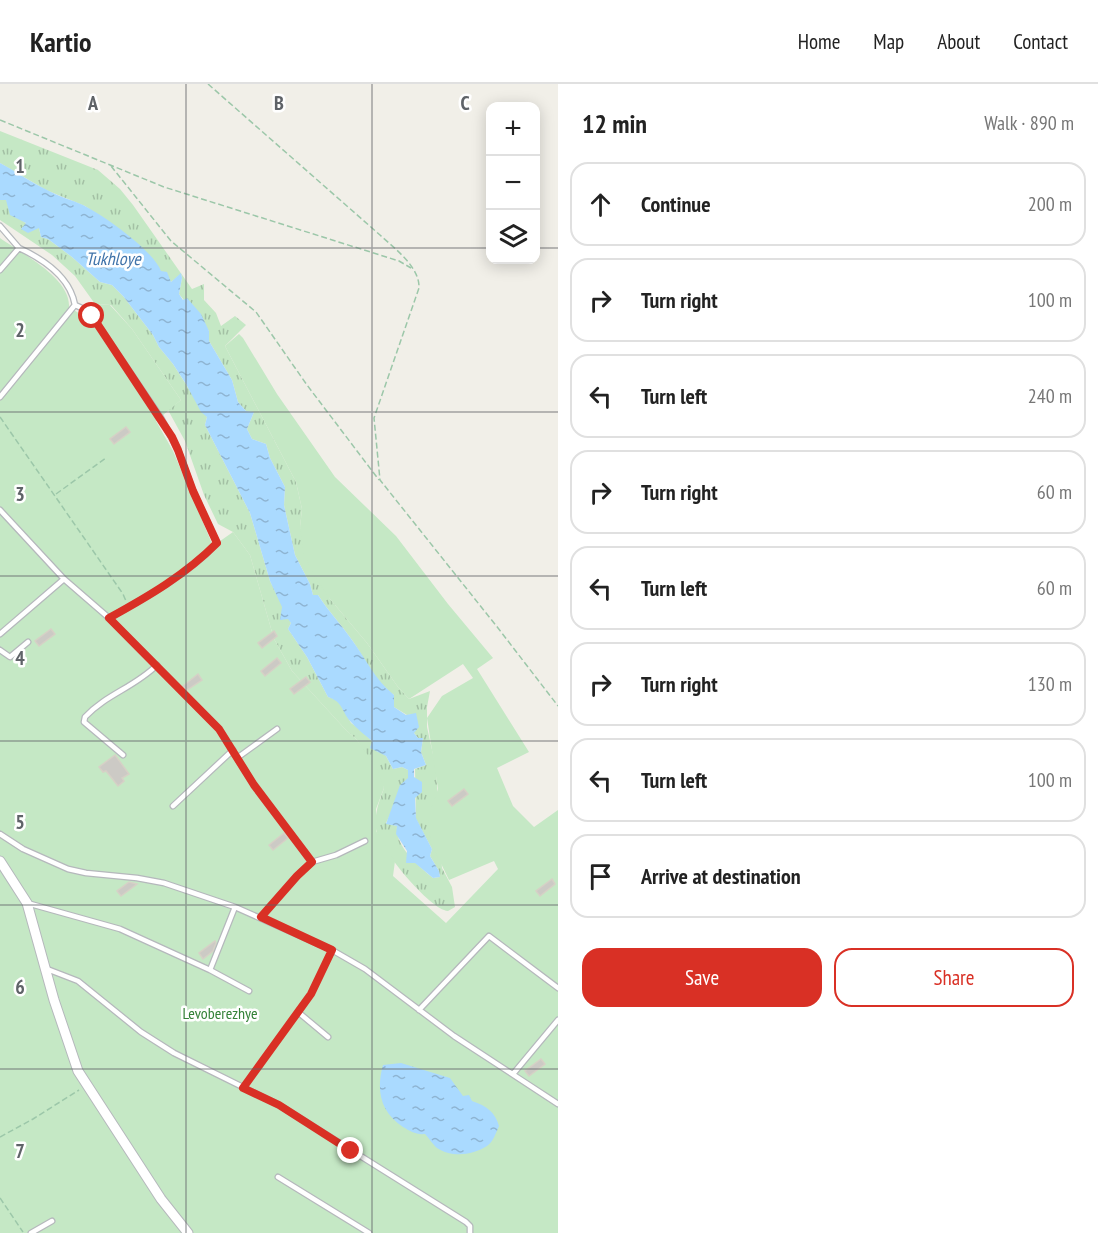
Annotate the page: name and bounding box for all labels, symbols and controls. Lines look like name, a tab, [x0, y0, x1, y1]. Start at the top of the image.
text: Kartio	[30, 23, 92, 60]
text: Home	[798, 28, 840, 55]
text: Map	[873, 28, 904, 55]
text: About	[937, 28, 980, 55]
text: Contact	[1013, 28, 1068, 55]
text: A	[87, 90, 99, 116]
text: B	[274, 90, 284, 116]
text: C	[460, 90, 470, 116]
map controls	[486, 102, 540, 264]
button: +	[486, 102, 540, 156]
text: 12 min	[582, 107, 647, 140]
text: Walk · 890 m	[984, 110, 1074, 136]
text: 1	[15, 153, 25, 179]
button: −	[486, 156, 540, 210]
icon: ahead	[584, 188, 617, 221]
text: Continue	[641, 190, 711, 218]
text: 200 m	[1028, 191, 1072, 217]
button: layers	[486, 210, 540, 264]
water label: Tukhloye	[85, 247, 142, 270]
icon: right	[584, 284, 617, 317]
text: Turn right	[641, 286, 718, 314]
text: 100 m	[1028, 287, 1072, 313]
route start	[78, 302, 104, 328]
text: 2	[15, 317, 25, 343]
icon: left	[584, 380, 617, 413]
text: Turn left	[641, 382, 707, 410]
text: 240 m	[1028, 383, 1072, 409]
icon: right	[584, 476, 617, 509]
text: Turn right	[641, 478, 718, 506]
text: 60 m	[1037, 479, 1072, 505]
text: 3	[15, 481, 25, 507]
icon: left	[584, 572, 617, 605]
text: Turn left	[641, 574, 707, 602]
text: 60 m	[1037, 575, 1072, 601]
text: 4	[15, 645, 25, 671]
icon: right	[584, 668, 617, 701]
text: Turn right	[641, 670, 718, 698]
text: 130 m	[1028, 671, 1072, 697]
icon: left	[584, 764, 617, 797]
text: Turn left	[641, 766, 707, 794]
text: 100 m	[1028, 767, 1072, 793]
text: 5	[15, 809, 25, 835]
icon: arrive	[584, 860, 617, 893]
text: Arrive at destination	[641, 862, 801, 890]
button: Save	[582, 948, 822, 1007]
button: Share	[834, 948, 1074, 1007]
text: 6	[15, 974, 25, 1000]
park label: Levoberezhye	[182, 1003, 258, 1023]
route end	[337, 1137, 363, 1163]
text: 7	[15, 1138, 25, 1164]

